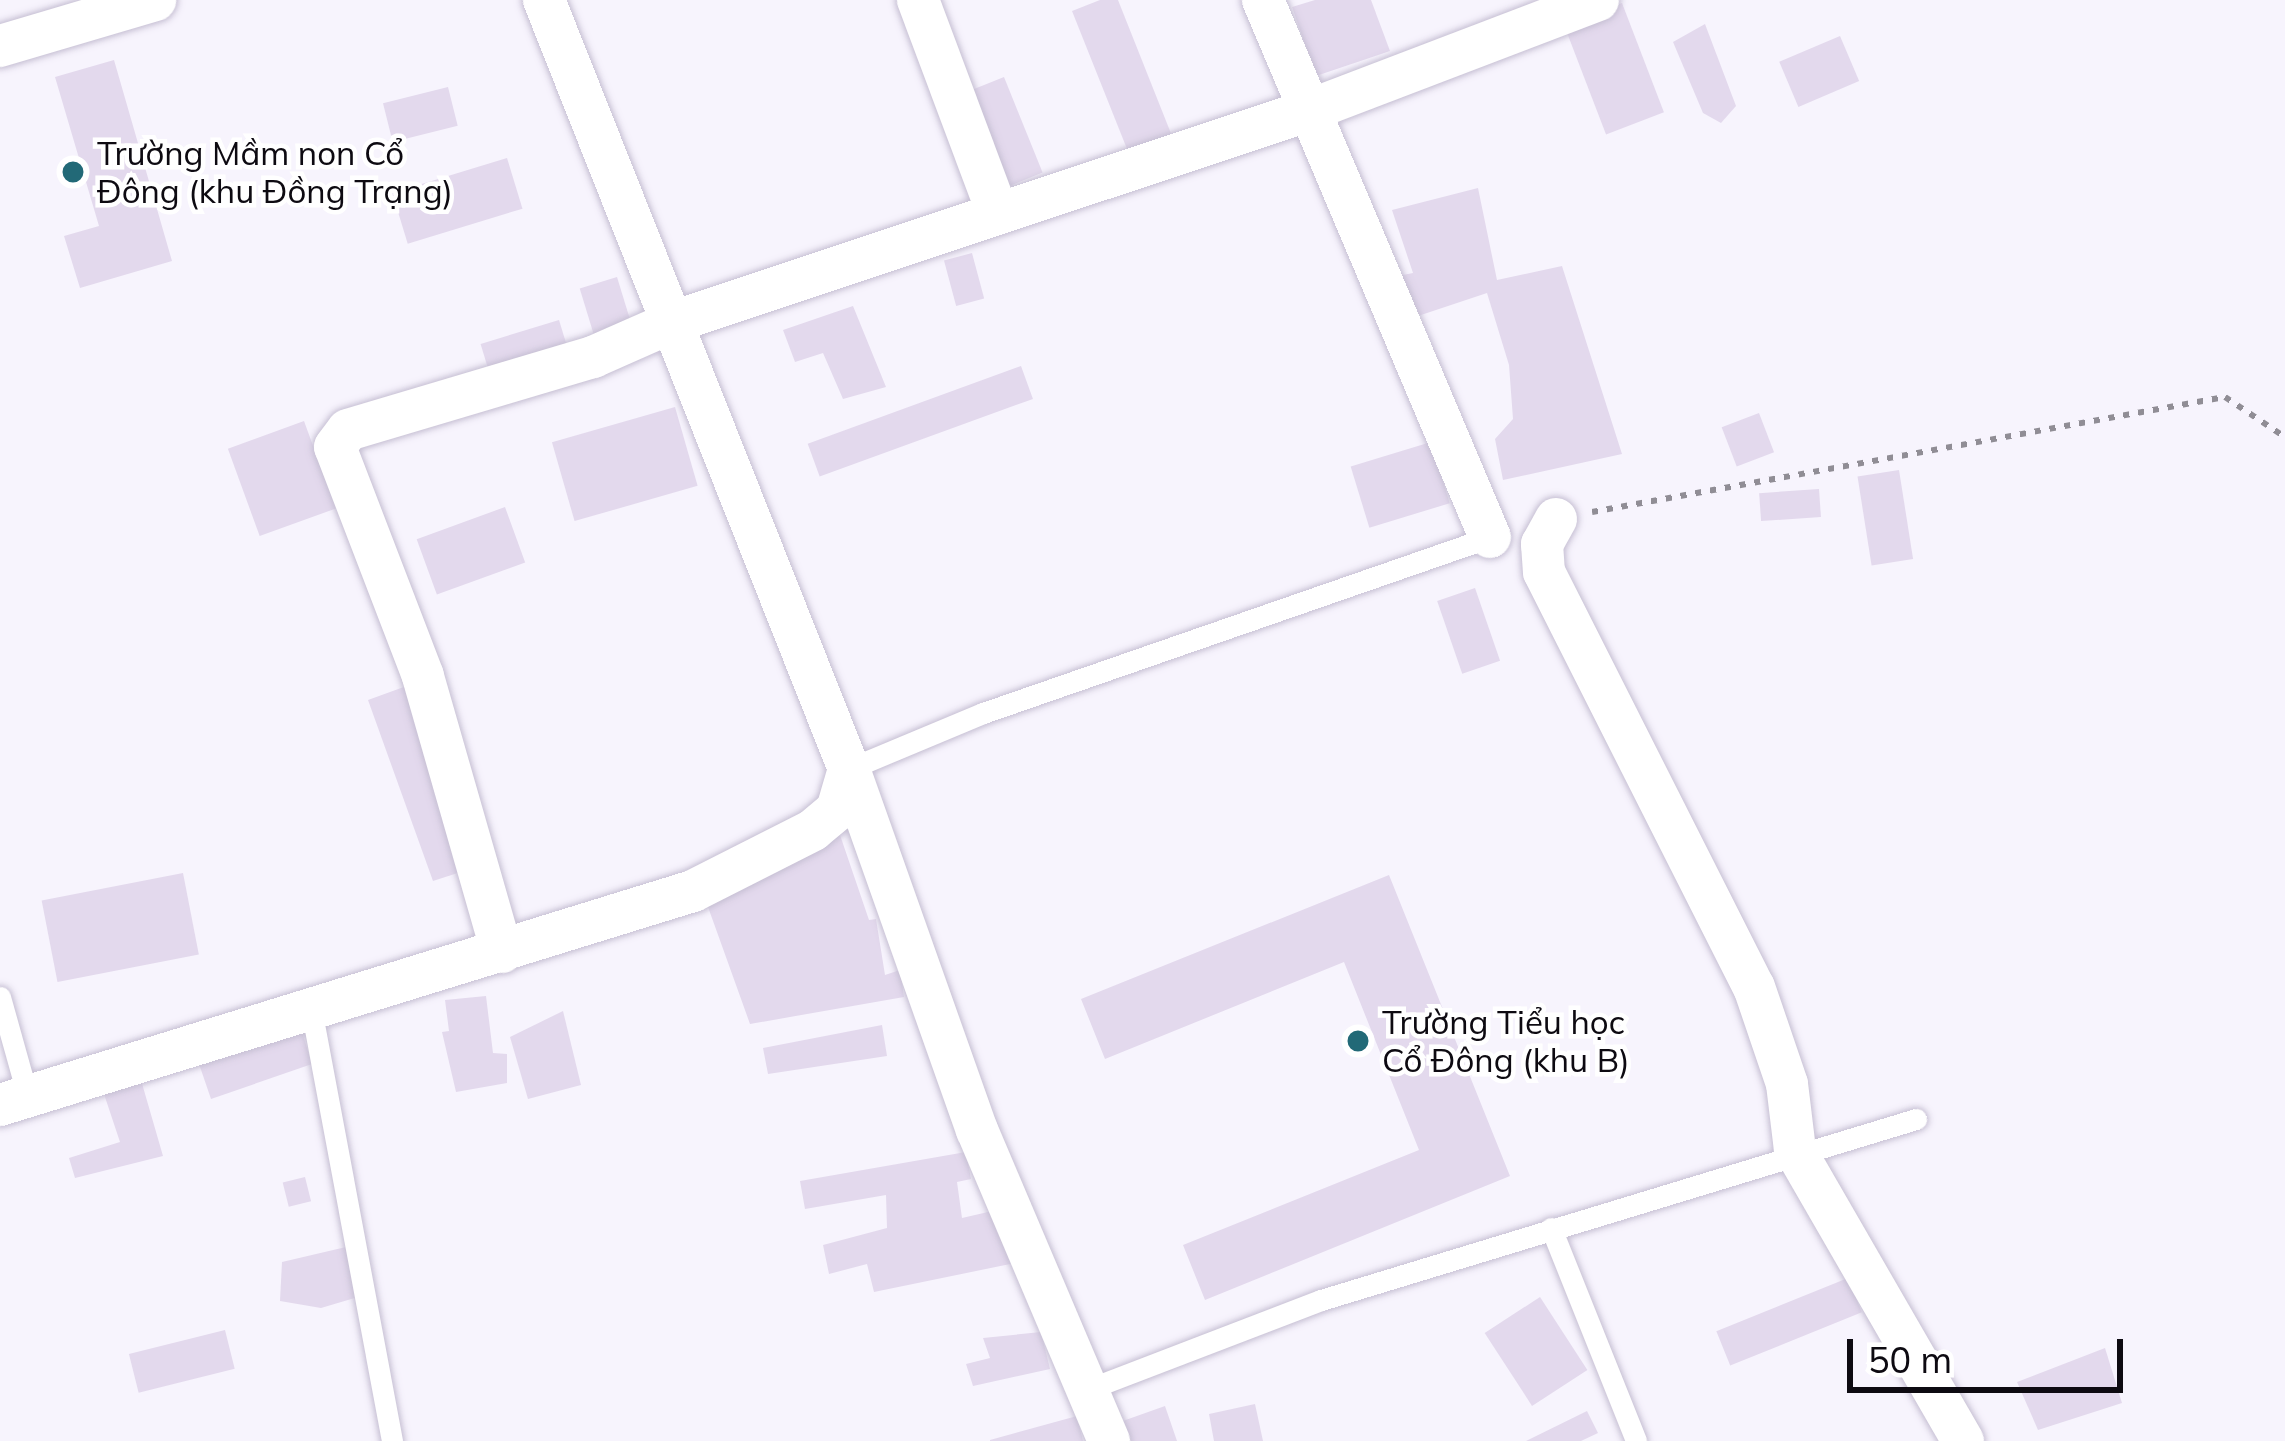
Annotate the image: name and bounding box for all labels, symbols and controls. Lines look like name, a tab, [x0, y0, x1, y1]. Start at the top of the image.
place label: Trường Mầm non Cổ Đông (khu Đồng Trạng)	[97, 133, 453, 211]
marker: Trường Mầm non Cổ Đông (khu Đồng Trạng)	[60, 159, 86, 185]
place label: Trường Tiểu học Cổ Đông (khu B)	[1382, 1002, 1630, 1080]
marker: Trường Tiểu học Cổ Đông (khu B)	[1345, 1028, 1371, 1054]
scale bar	[1853, 1315, 2129, 1389]
text: 50 m	[1868, 1337, 1952, 1382]

